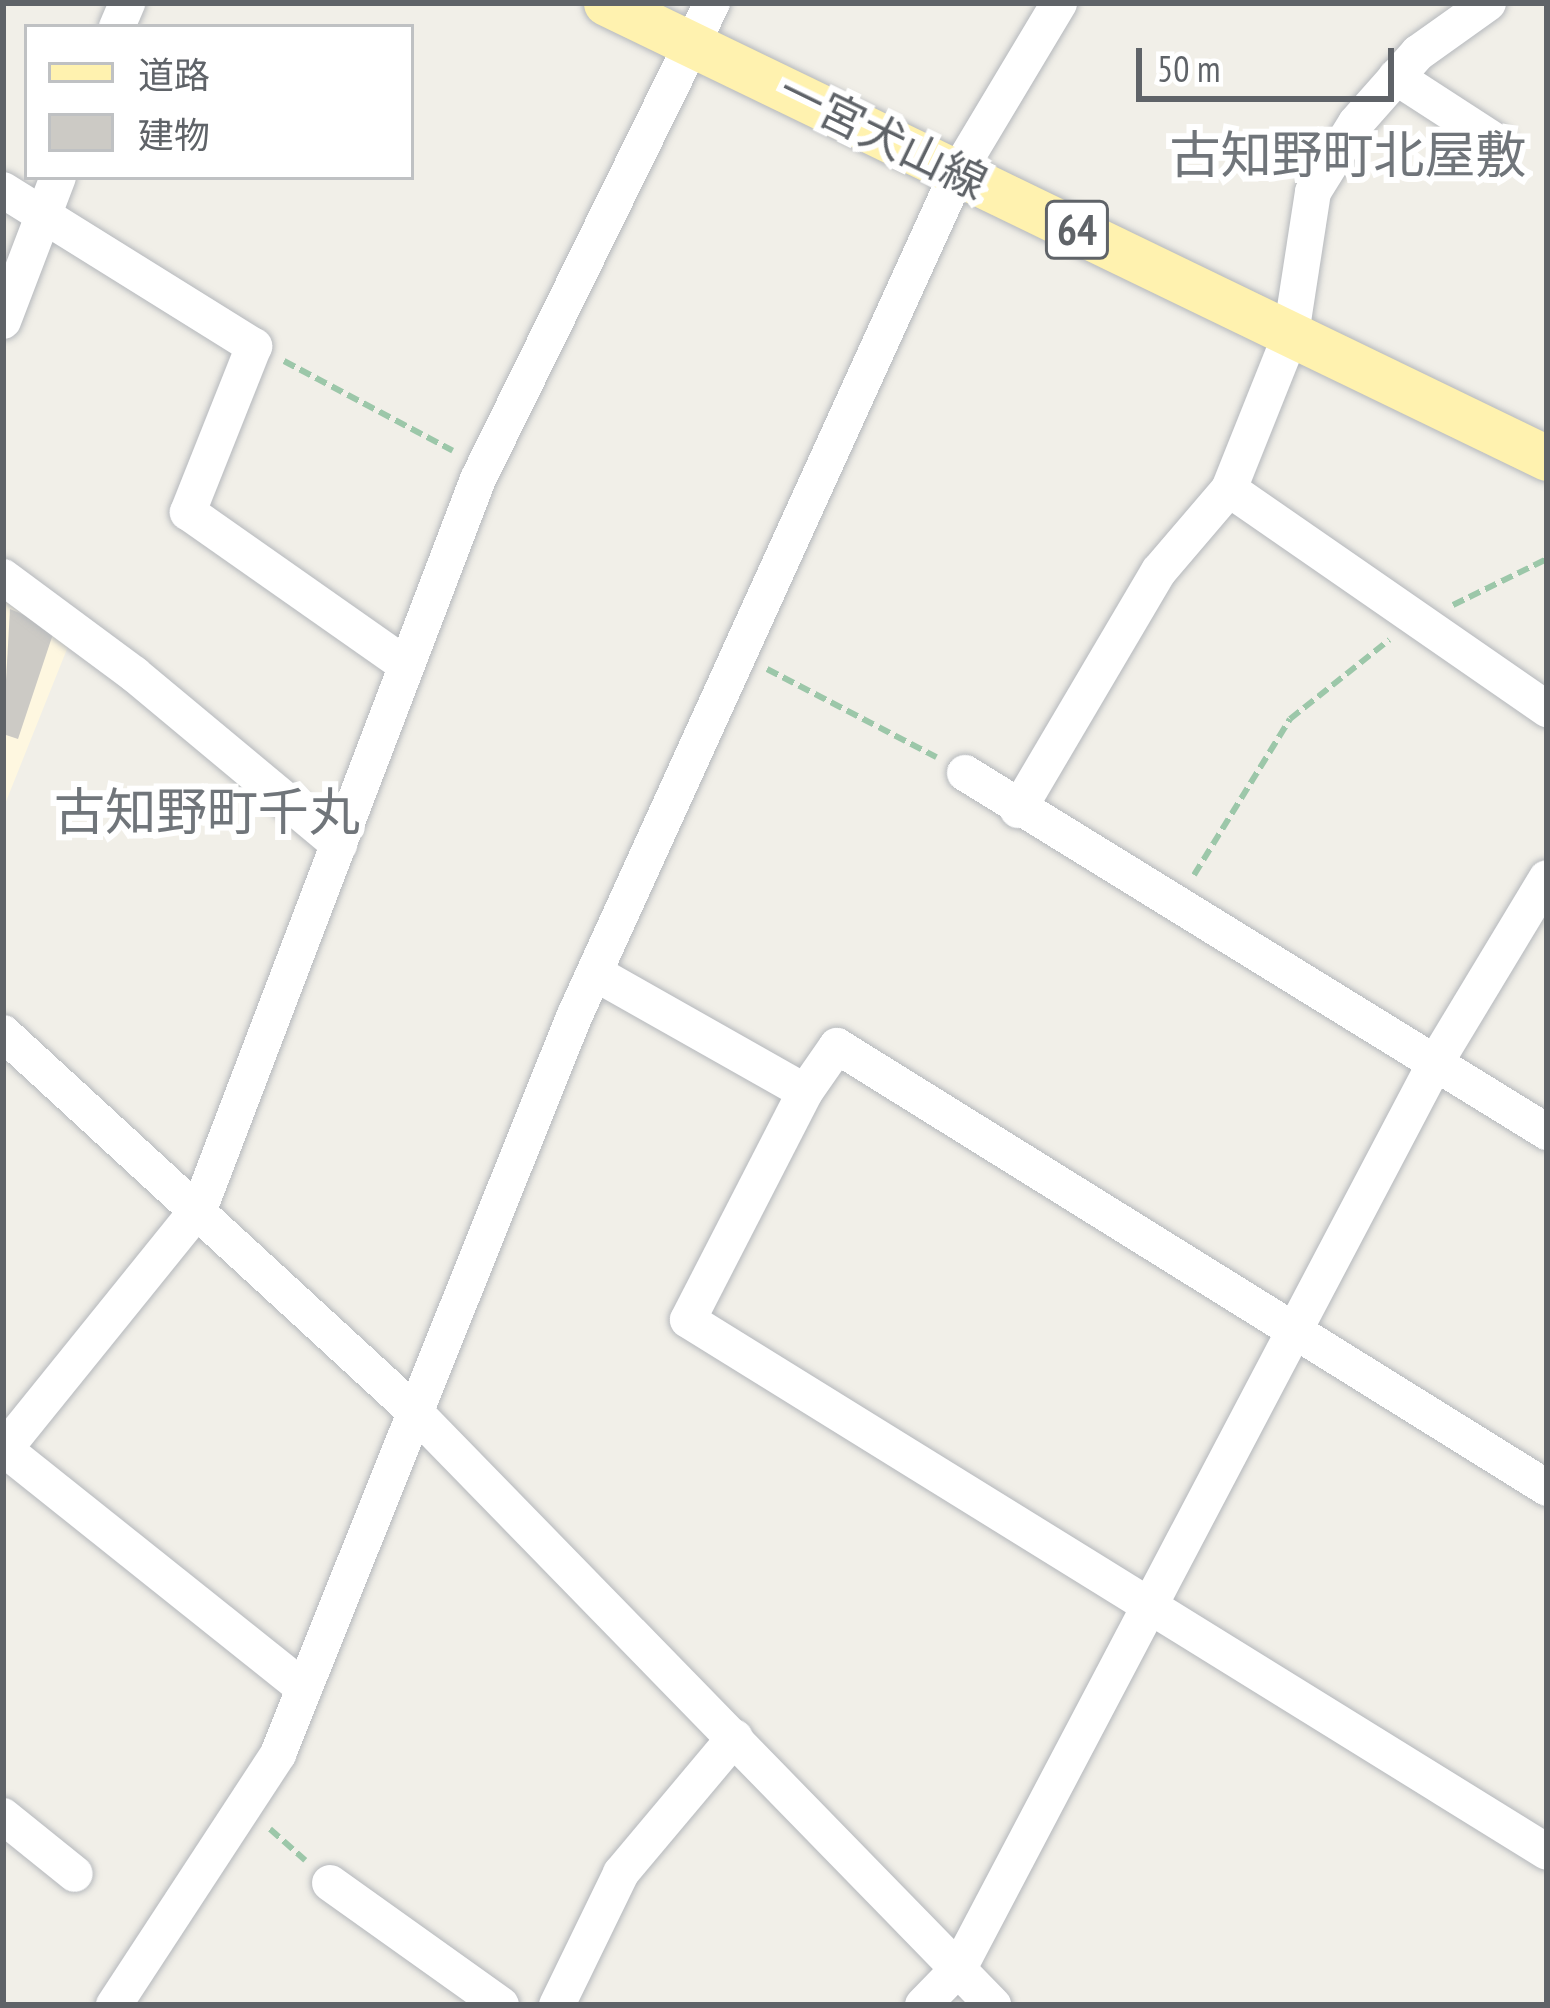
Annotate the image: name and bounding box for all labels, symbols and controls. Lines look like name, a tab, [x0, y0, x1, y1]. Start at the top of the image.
legend	[24, 24, 414, 180]
scale bar	[1142, 24, 1400, 98]
text: 50 m	[1157, 45, 1220, 92]
text: 道路	[138, 51, 210, 98]
street label: 一宮犬山線	[770, 62, 996, 210]
text: 建物	[138, 111, 210, 158]
district label: 古知野町北屋敷	[1170, 123, 1526, 185]
road number: 64	[1044, 194, 1110, 266]
district label: 古知野町千丸	[54, 780, 360, 842]

